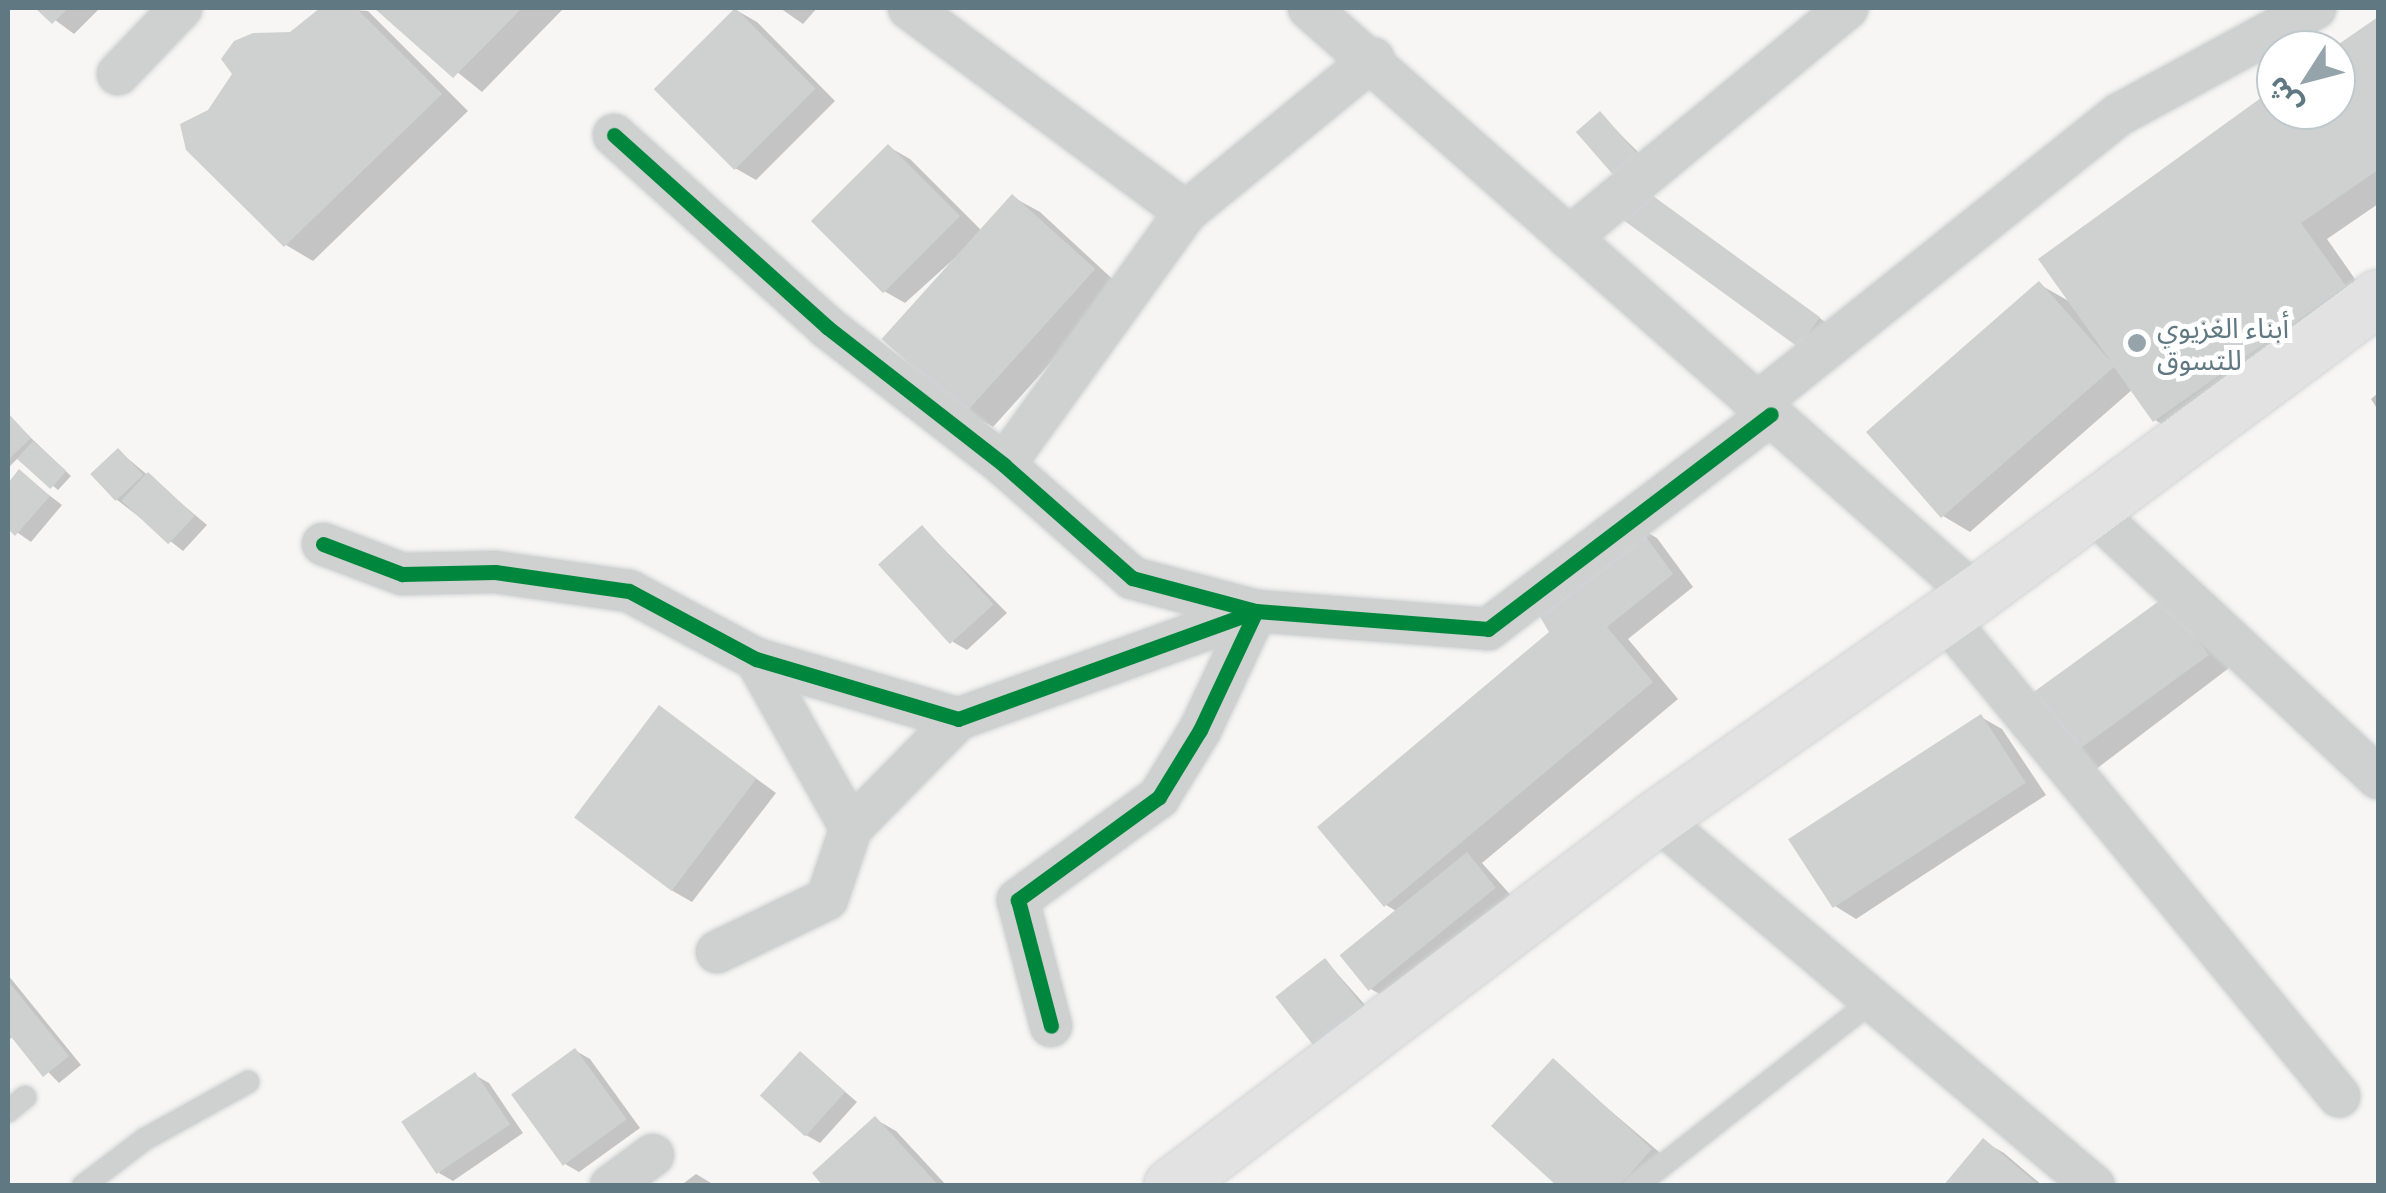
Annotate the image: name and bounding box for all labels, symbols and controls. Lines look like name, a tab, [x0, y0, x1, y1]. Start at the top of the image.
north arrow	[2256, 30, 2356, 130]
text: ش	[2258, 71, 2308, 122]
place label: أبناء الغزيوي للتسوق	[2157, 310, 2289, 376]
marker: أبناء الغزيوي للتسوق	[2126, 332, 2148, 354]

